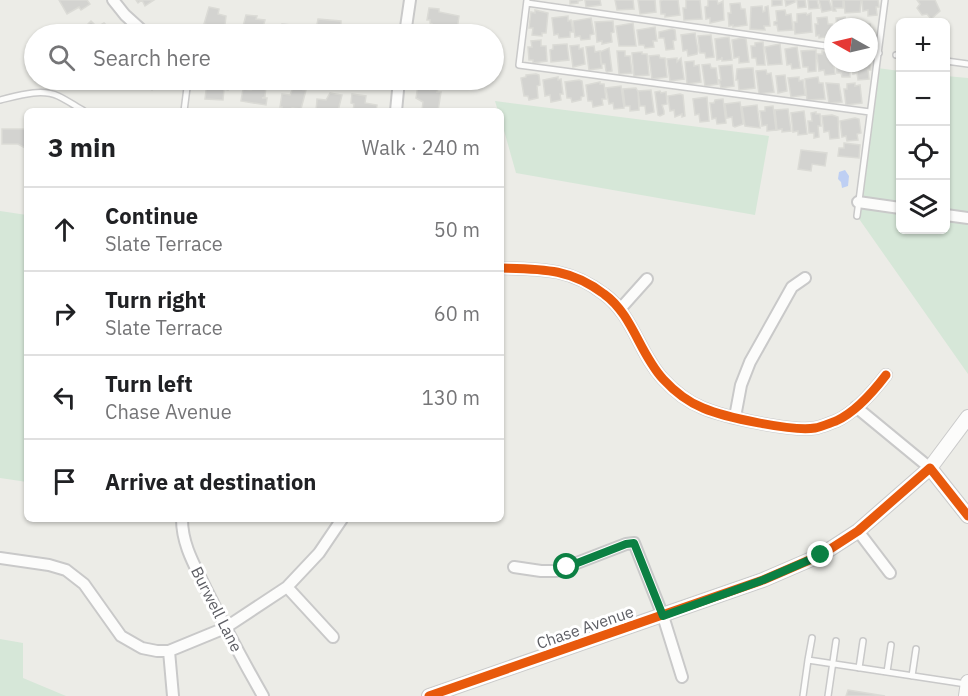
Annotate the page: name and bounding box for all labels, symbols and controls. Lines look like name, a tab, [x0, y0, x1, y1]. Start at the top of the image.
north arrow	[824, 18, 878, 72]
map controls	[896, 18, 950, 234]
button: +	[896, 18, 950, 72]
search box	[24, 24, 504, 90]
icon: search	[45, 41, 78, 74]
text: Search here	[93, 43, 211, 72]
button: −	[896, 72, 950, 126]
button: locate	[896, 126, 950, 180]
text: 3 min	[48, 130, 116, 164]
text: Walk · 240 m	[362, 134, 480, 161]
button: layers	[896, 180, 950, 234]
text: Continue	[105, 201, 198, 230]
icon: ahead	[48, 213, 81, 246]
text: 50 m	[434, 216, 480, 243]
text: Slate Terrace	[105, 230, 223, 257]
text: Turn right	[105, 285, 206, 314]
icon: right	[48, 297, 81, 330]
text: 60 m	[434, 300, 480, 327]
text: Slate Terrace	[105, 314, 223, 341]
text: Turn left	[105, 369, 193, 398]
icon: left	[48, 381, 81, 414]
text: 130 m	[422, 384, 480, 411]
text: Chase Avenue	[105, 398, 232, 425]
icon: arrive	[48, 465, 81, 498]
text: Arrive at destination	[105, 467, 316, 496]
route end	[807, 541, 833, 567]
route start	[553, 553, 579, 579]
street label: Burwell Lane	[187, 563, 247, 655]
street label: Chase Avenue	[534, 601, 636, 653]

